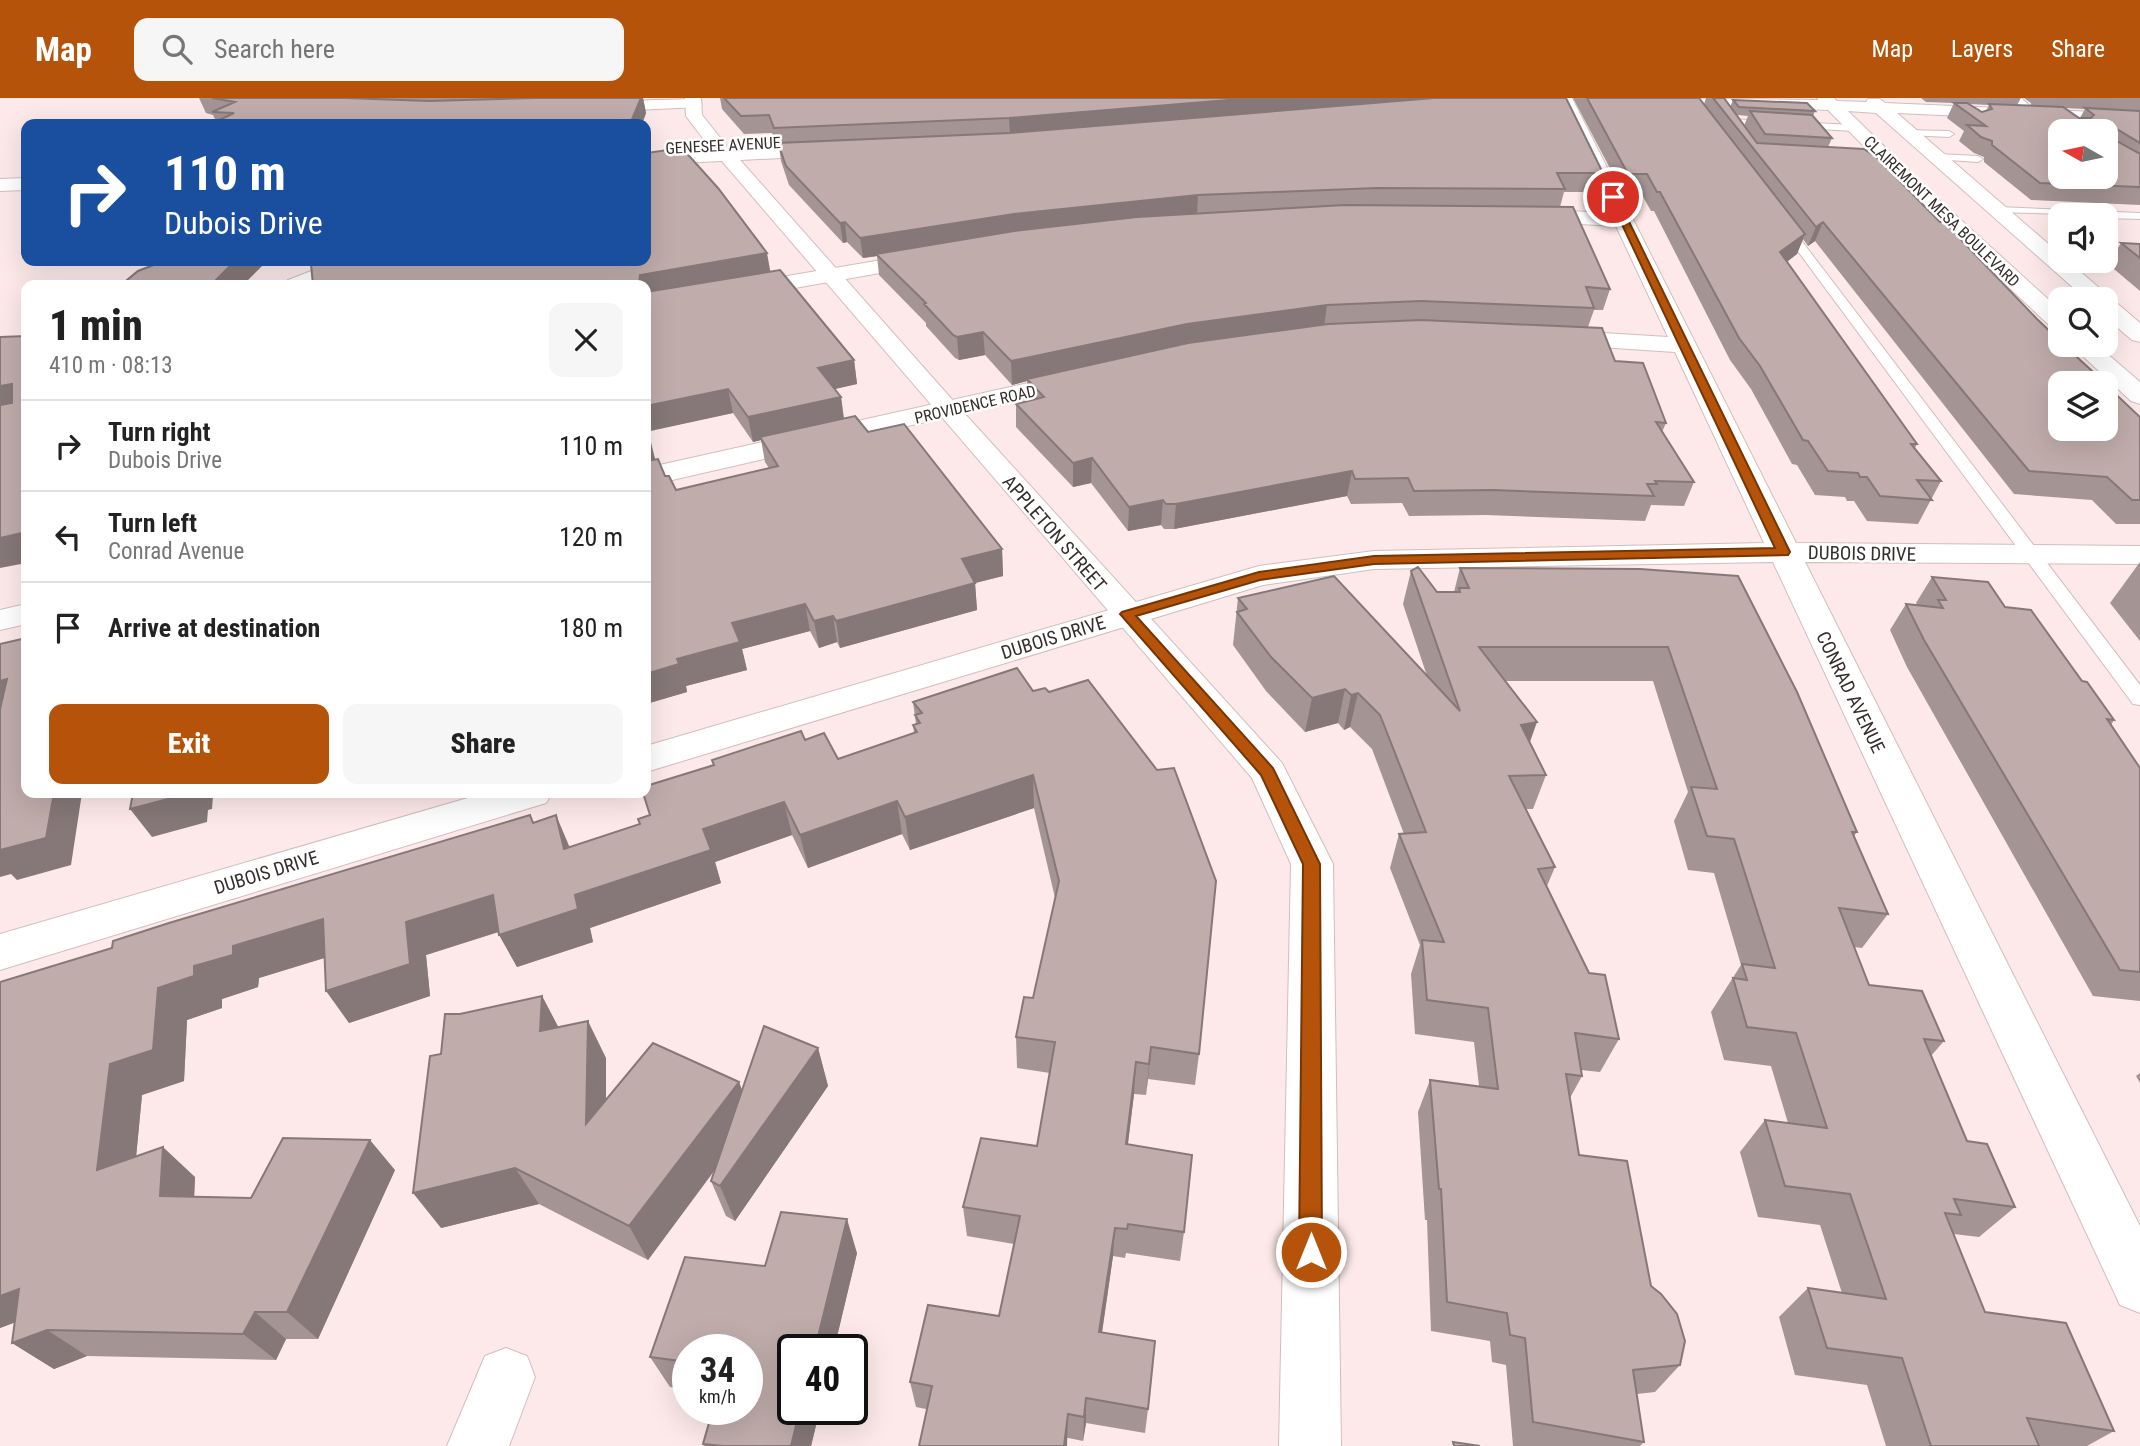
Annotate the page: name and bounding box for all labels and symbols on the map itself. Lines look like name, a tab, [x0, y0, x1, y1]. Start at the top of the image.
north arrow	[2048, 119, 2118, 189]
street label: CLAIREMONT MESA BOULEVARD	[1860, 132, 2023, 291]
street label: GENESEE AVENUE	[665, 133, 781, 158]
pin	[1583, 167, 1643, 227]
street label: PROVIDENCE ROAD	[913, 381, 1038, 428]
street label: APPLETON STREET	[998, 470, 1111, 596]
street label: DUBOIS DRIVE	[1808, 541, 1916, 566]
street label: DUBOIS DRIVE	[998, 611, 1108, 664]
street label: CONRAD AVENUE	[1811, 628, 1890, 757]
street label: DUBOIS DRIVE	[211, 846, 321, 899]
position arrow	[1274, 1215, 1348, 1289]
speed limit sign: 40	[777, 1334, 868, 1425]

